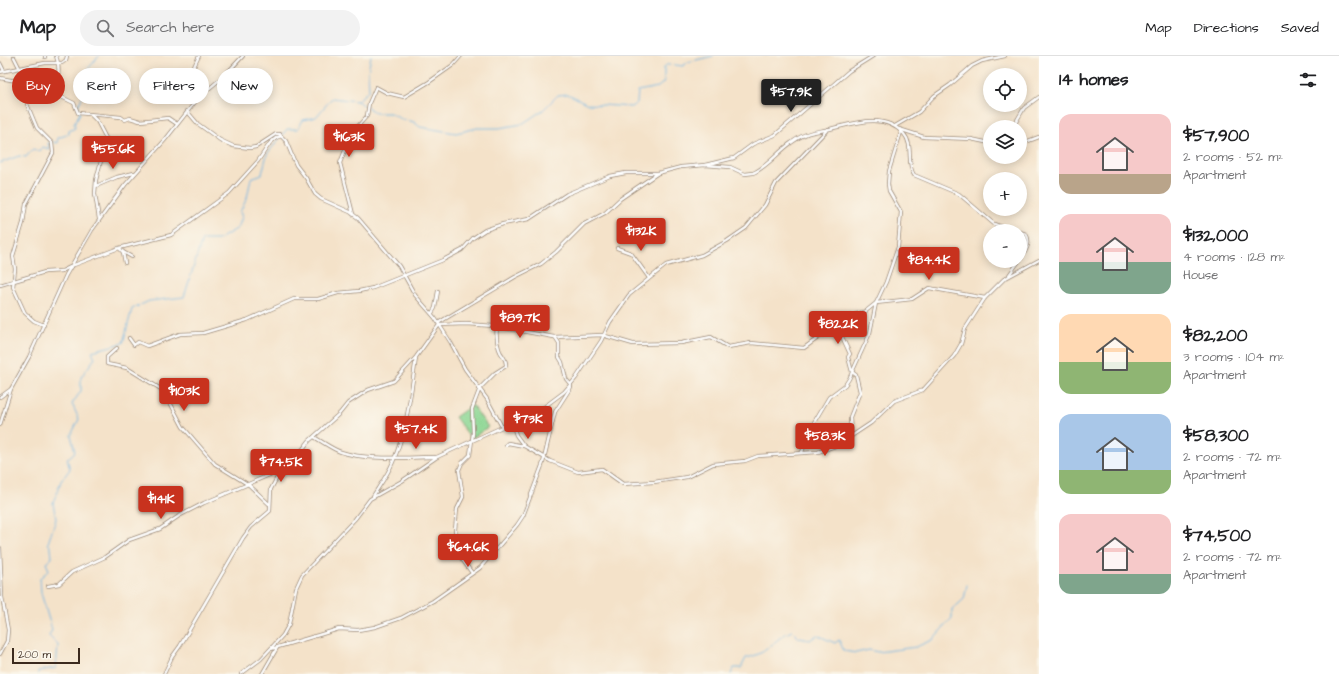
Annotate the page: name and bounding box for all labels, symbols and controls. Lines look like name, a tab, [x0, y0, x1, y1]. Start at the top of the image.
search box	[80, 10, 360, 46]
text: Map	[20, 14, 56, 41]
icon: search	[94, 17, 116, 39]
text: Search here	[126, 17, 215, 38]
text: Map	[1145, 18, 1172, 38]
text: Directions	[1194, 18, 1259, 38]
text: Saved	[1281, 18, 1319, 38]
chip: Buy	[12, 68, 65, 104]
chip: Rent	[73, 68, 131, 104]
chip: Filters	[139, 68, 209, 104]
chip: New	[217, 68, 273, 104]
map controls	[983, 68, 1027, 268]
button: locate	[983, 68, 1027, 112]
text: 14 homes	[1059, 68, 1129, 92]
icon: filters	[1297, 69, 1319, 91]
pin: $57.9K	[758, 79, 824, 113]
text: $57.9K	[770, 83, 812, 101]
button: layers	[983, 120, 1027, 164]
pin: $163K	[321, 124, 377, 158]
text: $57,900	[1183, 124, 1249, 148]
text: $163K	[333, 128, 365, 146]
icon: home	[1091, 130, 1139, 178]
pin: $55.6K	[80, 136, 146, 170]
text: $55.6K	[91, 140, 135, 158]
text: 2 rooms · 52 m²	[1183, 148, 1283, 166]
text: Apartment	[1183, 166, 1247, 184]
button: +	[983, 172, 1027, 216]
pin: $132K	[613, 218, 669, 252]
text: $132K	[626, 222, 656, 240]
button: −	[983, 224, 1027, 268]
text: $132,000	[1183, 224, 1248, 248]
icon: home	[1091, 230, 1139, 278]
pin: $84.4K	[896, 247, 962, 281]
text: 4 rooms · 128 m²	[1183, 248, 1285, 266]
text: $84.4K	[907, 251, 951, 269]
text: House	[1183, 266, 1218, 284]
pin: $89.7K	[487, 305, 553, 339]
text: $89.7K	[500, 309, 540, 327]
pin: $82.2K	[805, 311, 871, 345]
text: $82.2K	[818, 315, 858, 333]
text: $82,200	[1183, 324, 1247, 348]
icon: home	[1091, 330, 1139, 378]
text: 3 rooms · 104 m²	[1183, 348, 1284, 366]
text: Apartment	[1183, 366, 1247, 384]
pin: $103K	[156, 378, 212, 412]
text: $103K	[168, 382, 200, 400]
pin: $73K	[504, 406, 552, 440]
text: $73K	[513, 410, 543, 428]
pin: $57.4K	[383, 416, 449, 450]
text: $57.4K	[395, 420, 438, 438]
pin: $58.3K	[792, 423, 858, 457]
text: $58,300	[1183, 424, 1249, 448]
text: $58.3K	[804, 427, 846, 445]
icon: home	[1091, 430, 1139, 478]
text: 2 rooms · 72 m²	[1183, 448, 1282, 466]
pin: $74.5K	[248, 449, 314, 483]
text: $74.5K	[260, 453, 303, 471]
text: Apartment	[1183, 466, 1247, 484]
pin: $141K	[133, 486, 189, 520]
text: $141K	[147, 490, 175, 508]
text: $74,500	[1183, 524, 1251, 548]
icon: home	[1091, 530, 1139, 578]
pin: $64.6K	[435, 534, 501, 568]
text: $64.6K	[447, 538, 489, 556]
text: 2 rooms · 72 m²	[1183, 548, 1282, 566]
text: Apartment	[1183, 566, 1247, 584]
scale bar	[12, 646, 80, 665]
text: 200 m	[18, 647, 51, 662]

